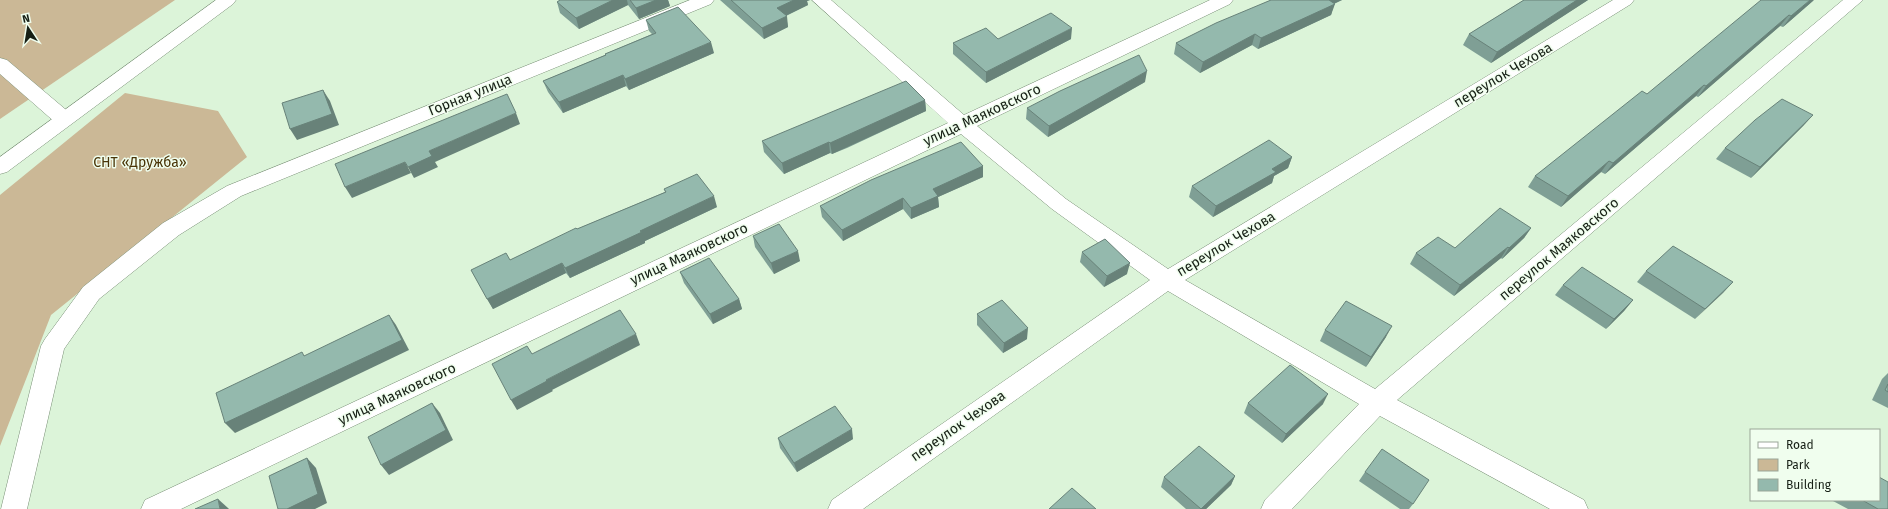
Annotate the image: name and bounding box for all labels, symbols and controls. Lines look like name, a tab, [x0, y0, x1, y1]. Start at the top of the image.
north arrow	[8, 8, 48, 48]
text: N	[21, 12, 31, 26]
street label: переулок Чехова	[1451, 39, 1555, 111]
street label: Горная улица	[426, 71, 514, 119]
street label: улица Маяковского	[920, 80, 1044, 150]
park label: СНТ «Дружба»	[93, 154, 187, 171]
street label: переулок Маяковского	[1496, 194, 1622, 304]
street label: переулок Чехова	[1174, 208, 1278, 280]
street label: улица Маяковского	[627, 219, 751, 289]
street label: улица Маяковского	[335, 359, 459, 429]
street label: переулок Чехова	[907, 387, 1009, 465]
legend	[1750, 429, 1880, 501]
text: Road	[1786, 438, 1814, 452]
text: Park	[1786, 458, 1810, 472]
text: Building	[1786, 478, 1832, 492]

